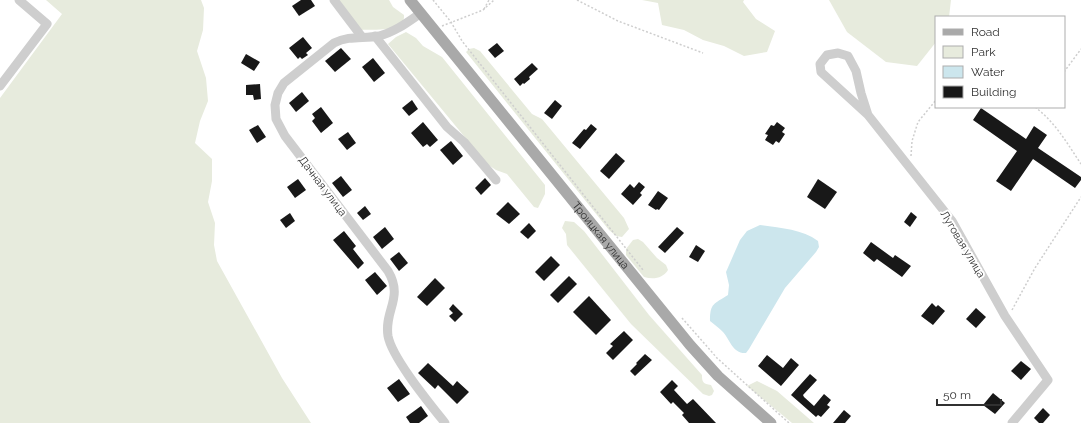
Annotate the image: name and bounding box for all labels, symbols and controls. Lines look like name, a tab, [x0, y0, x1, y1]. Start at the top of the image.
legend	[935, 16, 1065, 108]
text: Road	[971, 25, 1000, 39]
text: Park	[971, 45, 996, 59]
text: Water	[971, 65, 1005, 79]
text: Building	[971, 85, 1017, 99]
street label: Дачная улица	[296, 154, 349, 219]
street label: Троицкая улица	[569, 199, 632, 272]
street label: Луговая улица	[937, 208, 988, 280]
scale bar	[937, 381, 1001, 407]
text: 50 m	[943, 388, 971, 402]

